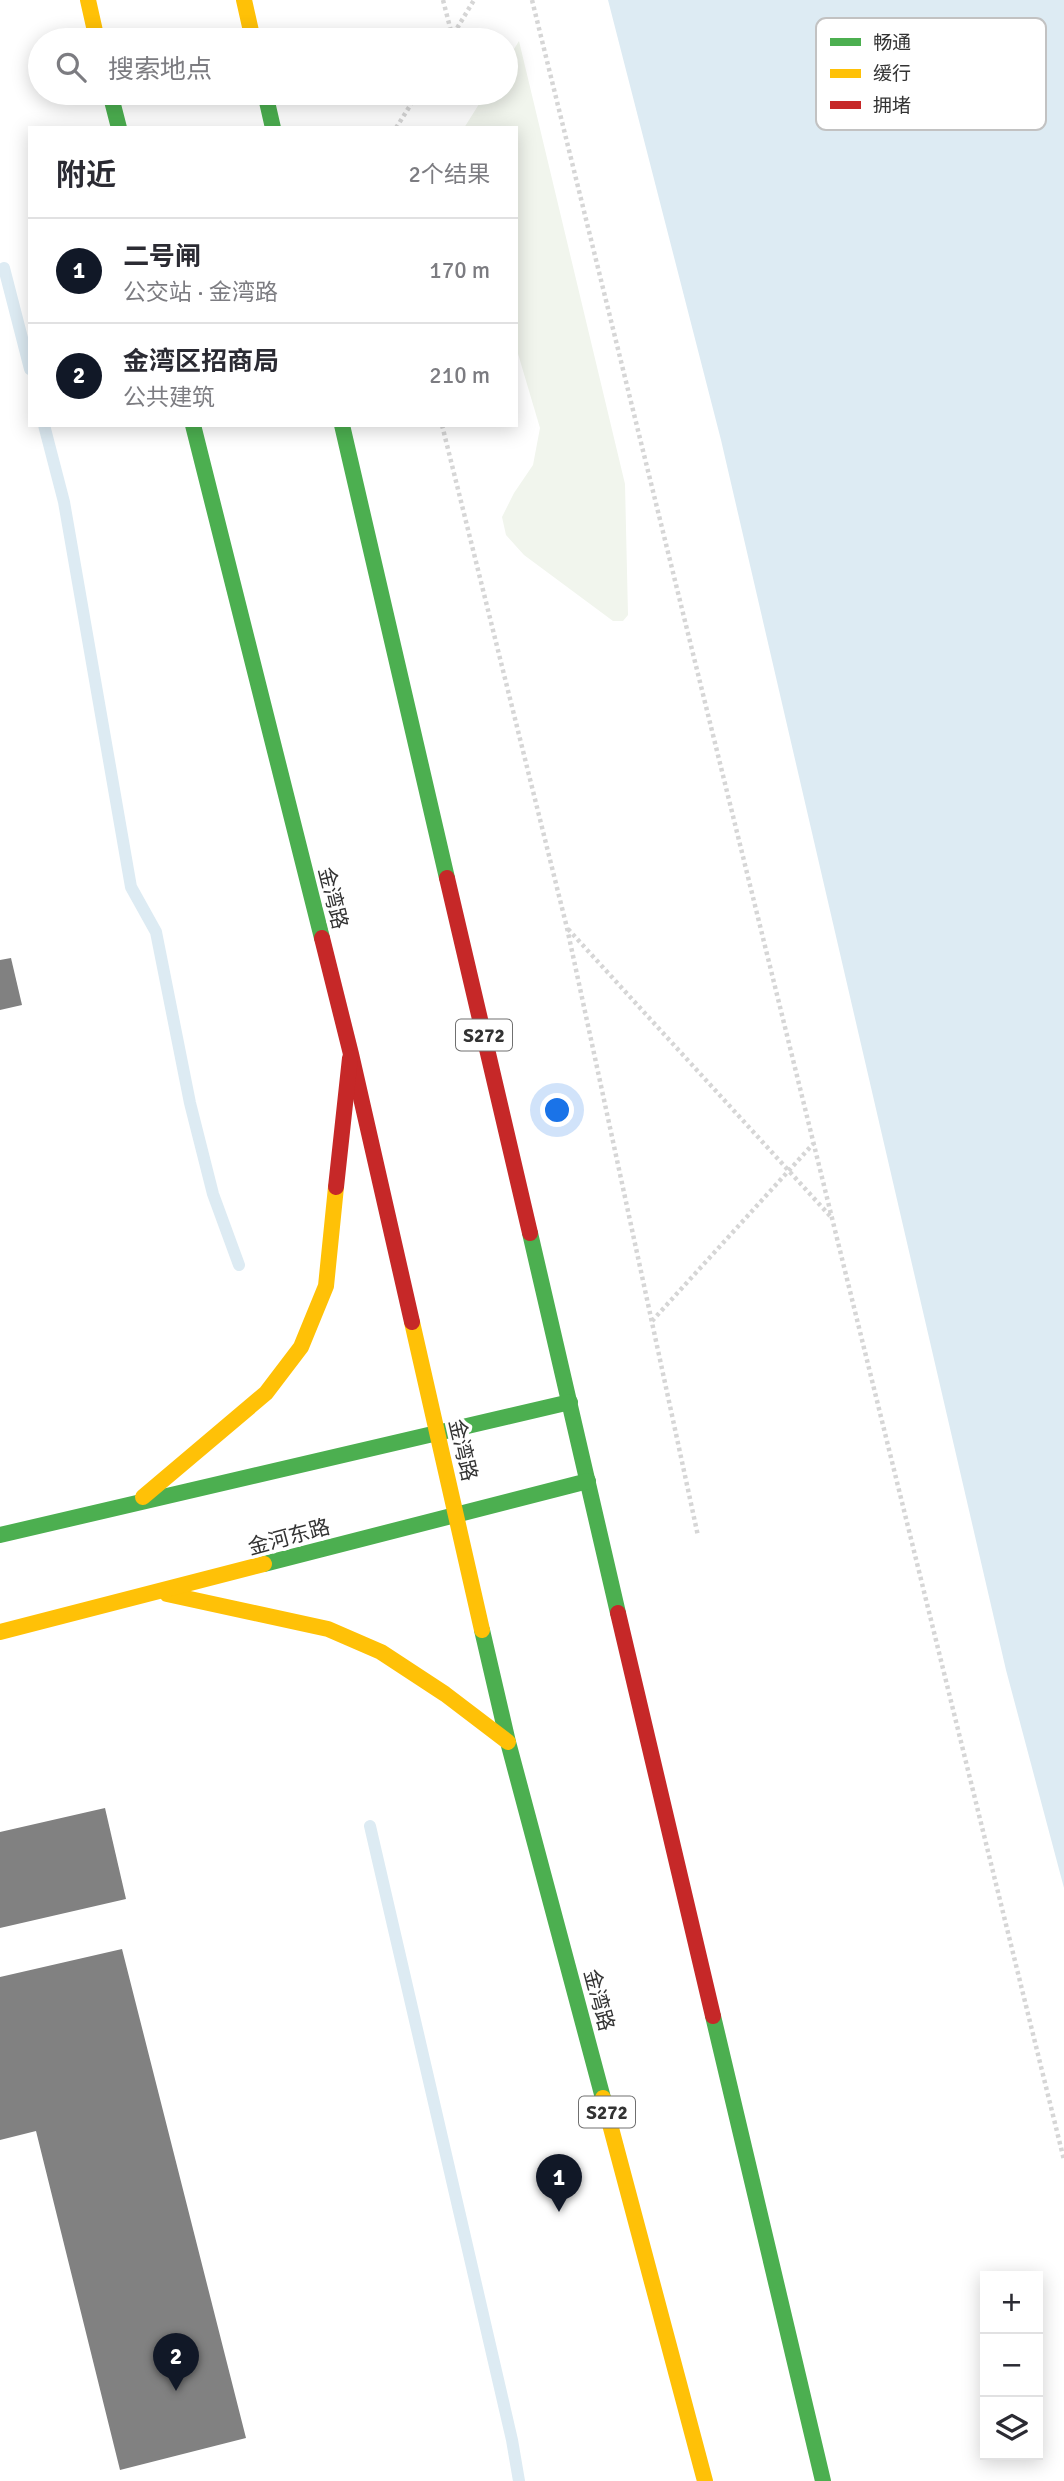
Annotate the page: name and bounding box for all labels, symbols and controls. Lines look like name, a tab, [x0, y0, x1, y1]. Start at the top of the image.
legend	[816, 18, 1046, 130]
search box	[28, 28, 518, 105]
text: 畅通	[873, 31, 911, 55]
icon: search	[52, 48, 90, 86]
text: 搜索地点	[108, 54, 212, 86]
text: 缓行	[873, 62, 911, 86]
text: 拥堵	[873, 94, 911, 118]
text: 附近	[56, 157, 116, 194]
text: 2个结果	[409, 160, 490, 189]
text: 二号闸	[123, 241, 201, 273]
text: 1	[73, 256, 85, 285]
text: 170 m	[429, 256, 490, 285]
text: 公交站 · 金湾路	[123, 278, 278, 307]
text: 金湾区招商局	[123, 346, 279, 378]
text: 2	[73, 361, 85, 390]
text: 210 m	[429, 361, 490, 390]
text: 公共建筑	[123, 383, 215, 412]
street label: 金湾路	[313, 864, 353, 932]
road number: S272	[456, 1020, 512, 1050]
your location	[540, 1093, 574, 1127]
street label: 金湾路	[443, 1416, 483, 1484]
street label: 金河东路	[245, 1514, 333, 1560]
street label: 金湾路	[578, 1966, 620, 2034]
road number: S272	[579, 2096, 635, 2128]
pin: 1	[536, 2154, 582, 2212]
map controls	[980, 2271, 1043, 2460]
button: +	[980, 2271, 1043, 2334]
pin: 2	[153, 2333, 199, 2391]
button: −	[980, 2334, 1043, 2397]
button: layers	[980, 2397, 1043, 2460]

